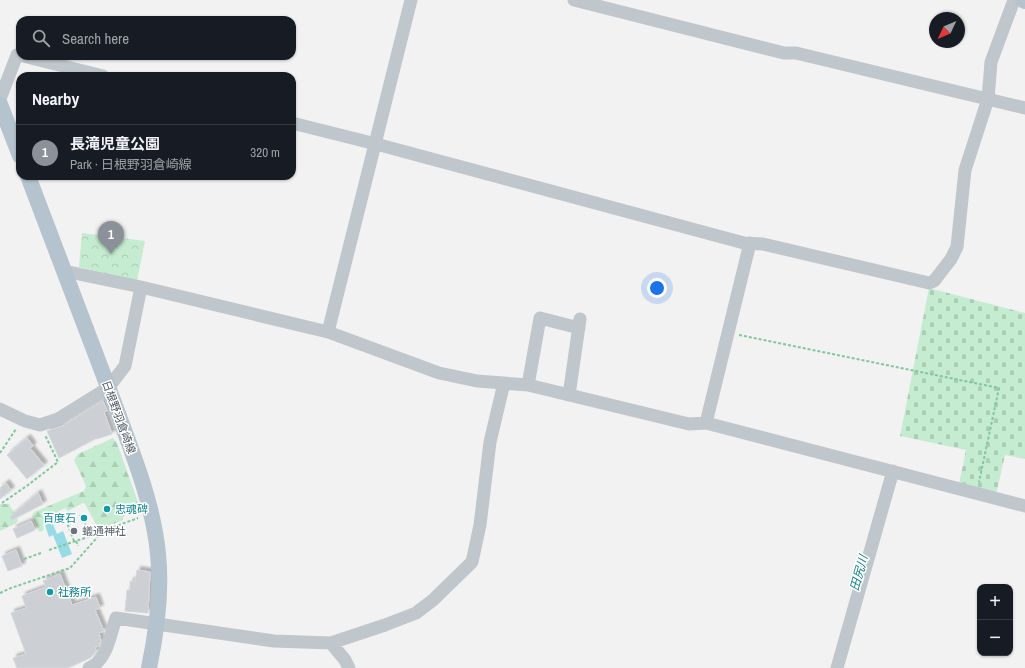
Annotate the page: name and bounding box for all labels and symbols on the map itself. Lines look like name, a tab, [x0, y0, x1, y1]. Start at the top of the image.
north arrow	[929, 12, 965, 48]
pin: 1	[98, 221, 124, 254]
your location	[647, 278, 667, 298]
street label: 日根野羽倉崎線	[99, 378, 139, 456]
place label: 忠魂碑	[115, 502, 148, 516]
marker: 忠魂碑	[102, 504, 112, 514]
place label: 百度石	[43, 511, 76, 525]
marker: 百度石	[79, 513, 89, 523]
place label: 蟻通神社	[82, 524, 126, 538]
marker: 蟻通神社	[69, 526, 79, 536]
water label: 田尻川	[846, 552, 872, 593]
place label: 社務所	[58, 585, 92, 599]
marker: 社務所	[45, 587, 55, 597]

